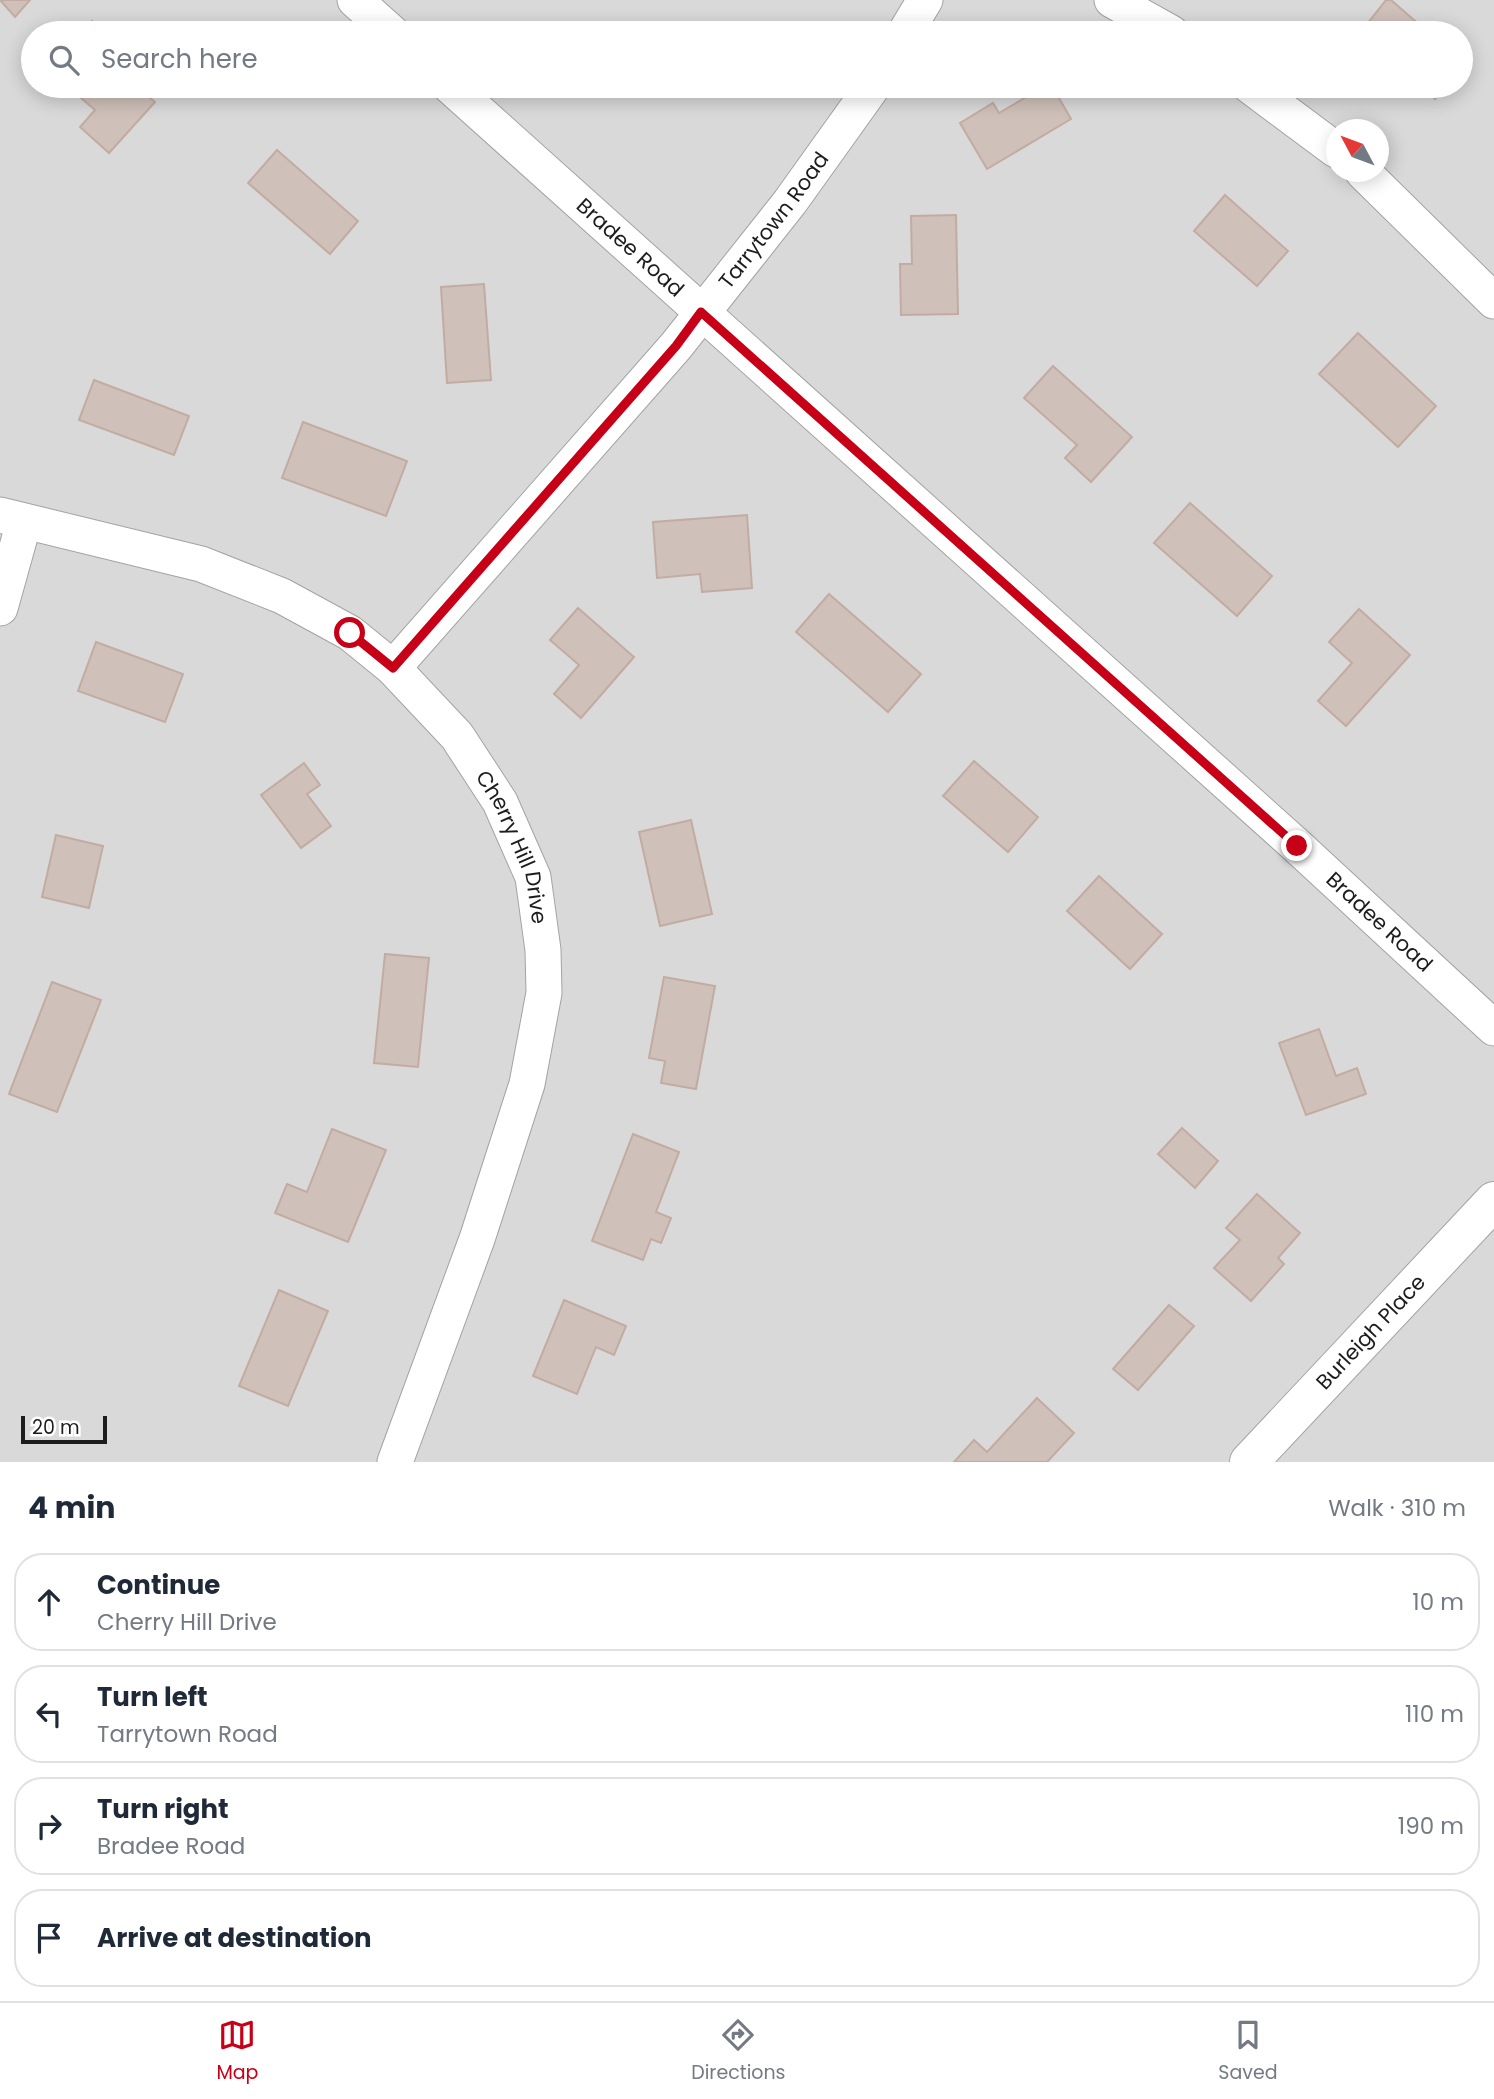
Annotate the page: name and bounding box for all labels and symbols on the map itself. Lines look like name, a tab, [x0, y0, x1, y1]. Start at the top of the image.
north arrow	[1326, 119, 1389, 182]
street label: Tarrytown Road	[712, 146, 835, 295]
street label: Bradee Road	[570, 191, 691, 303]
route start	[334, 617, 365, 648]
street label: Cherry Hill Drive	[469, 764, 554, 926]
route end	[1281, 830, 1312, 861]
street label: Bradee Road	[1320, 865, 1439, 978]
street label: Burleigh Place	[1309, 1268, 1432, 1396]
scale bar	[21, 1413, 107, 1445]

